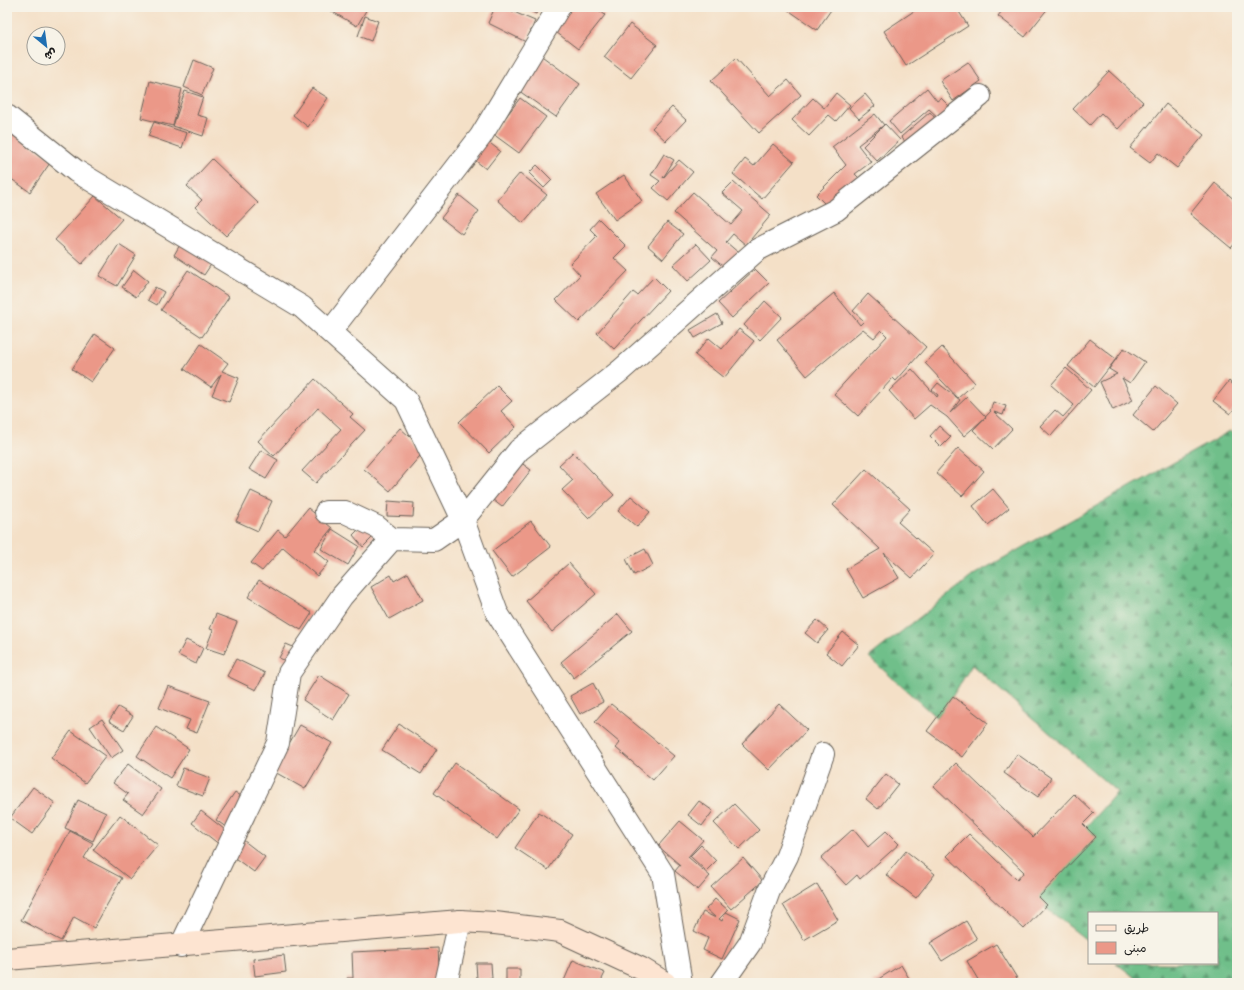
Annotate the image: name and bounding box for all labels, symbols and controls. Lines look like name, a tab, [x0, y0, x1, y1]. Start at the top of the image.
north arrow	[26, 26, 66, 66]
text: ش	[42, 46, 59, 63]
legend	[1088, 912, 1218, 964]
text: طريق	[1124, 921, 1149, 936]
text: مبنى	[1124, 941, 1147, 956]

